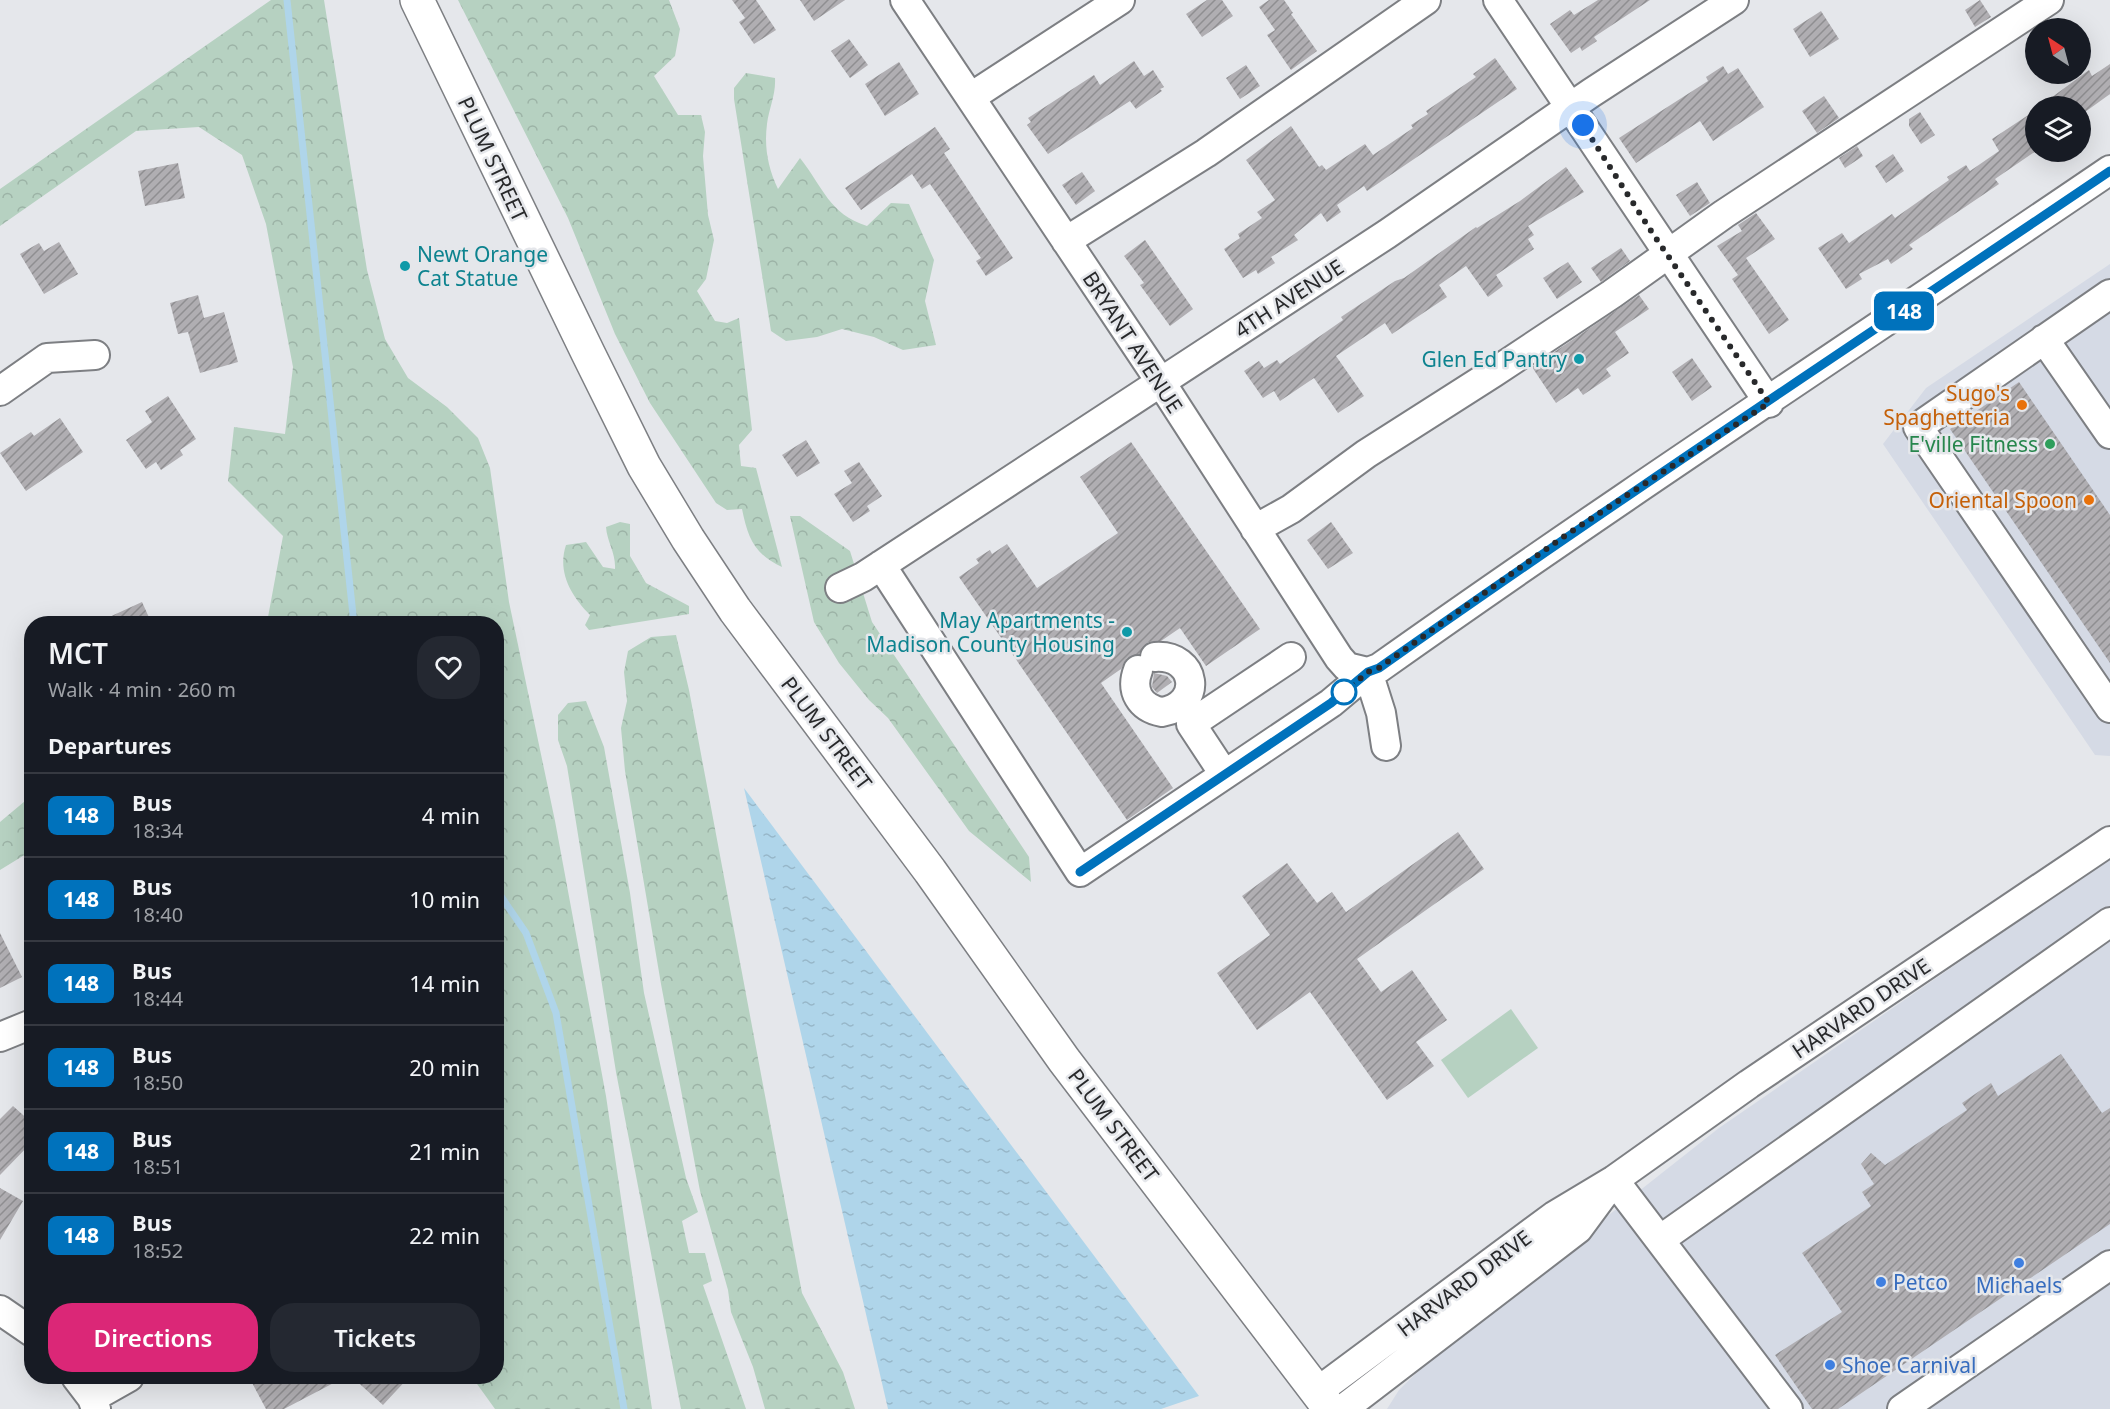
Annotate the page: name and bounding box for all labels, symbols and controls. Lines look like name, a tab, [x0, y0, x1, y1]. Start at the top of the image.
north arrow	[2025, 18, 2091, 84]
map controls	[2025, 18, 2091, 162]
street label: PLUM STREET	[452, 92, 534, 226]
button: layers	[2025, 96, 2091, 162]
your location	[1568, 110, 1598, 140]
place label: Newt Orange Cat Statue	[417, 240, 548, 292]
street label: 4TH AVENUE	[1229, 252, 1349, 344]
marker: Newt Orange Cat Statue	[398, 259, 412, 273]
street label: BRYANT AVENUE	[1077, 266, 1189, 418]
line badge: 148	[1870, 292, 1938, 330]
text: 148	[1886, 297, 1922, 325]
place label: Glen Ed Pantry	[1422, 345, 1567, 373]
marker: Glen Ed Pantry	[1572, 352, 1586, 366]
place label: Sugo's Spaghetteria	[1883, 379, 2010, 431]
marker: Sugo's Spaghetteria	[2015, 398, 2029, 412]
place label: E'ville Fitness	[1909, 430, 2038, 458]
marker: E'ville Fitness	[2043, 437, 2057, 451]
place label: Oriental Spoon	[1929, 486, 2077, 514]
marker: Oriental Spoon	[2082, 493, 2096, 507]
place label: May Apartments - Madison County Housing	[866, 606, 1115, 658]
marker: May Apartments - Madison County Housing	[1120, 625, 1134, 639]
text: MCT	[48, 634, 108, 672]
button: heart	[417, 636, 480, 699]
street label: PLUM STREET	[775, 671, 879, 795]
text: Walk · 4 min · 260 m	[48, 676, 236, 703]
unlabelled marker	[1331, 679, 1357, 705]
text: Departures	[48, 730, 172, 760]
text: Bus	[132, 787, 172, 817]
text: 4 min	[422, 800, 480, 830]
text: 148	[63, 801, 99, 829]
text: 18:34	[132, 817, 183, 844]
text: Bus	[132, 871, 172, 901]
text: 10 min	[409, 884, 480, 914]
text: 148	[63, 885, 99, 913]
text: 18:40	[132, 901, 183, 928]
street label: HARVARD DRIVE	[1786, 951, 1936, 1065]
text: Bus	[132, 955, 172, 985]
text: 14 min	[409, 968, 480, 998]
text: 148	[63, 969, 99, 997]
text: 18:44	[132, 985, 183, 1012]
text: Bus	[132, 1039, 172, 1069]
text: 20 min	[409, 1052, 480, 1082]
text: 148	[63, 1053, 99, 1081]
street label: PLUM STREET	[1062, 1063, 1166, 1187]
text: 18:50	[132, 1069, 183, 1096]
text: Bus	[132, 1123, 172, 1153]
text: 21 min	[409, 1136, 480, 1166]
text: 148	[63, 1137, 99, 1165]
text: 18:51	[132, 1153, 183, 1180]
text: Bus	[132, 1207, 172, 1237]
text: 22 min	[409, 1220, 480, 1250]
text: 148	[63, 1221, 99, 1249]
street label: HARVARD DRIVE	[1391, 1223, 1537, 1343]
text: 18:52	[132, 1237, 183, 1264]
marker: Michaels	[2012, 1256, 2026, 1270]
place label: Petco	[1893, 1268, 1948, 1296]
place label: Michaels	[1976, 1271, 2062, 1299]
marker: Petco	[1874, 1275, 1888, 1289]
button: Directions	[48, 1303, 258, 1372]
button: Tickets	[270, 1303, 480, 1372]
place label: Shoe Carnival	[1842, 1351, 1977, 1379]
marker: Shoe Carnival	[1823, 1358, 1837, 1372]

